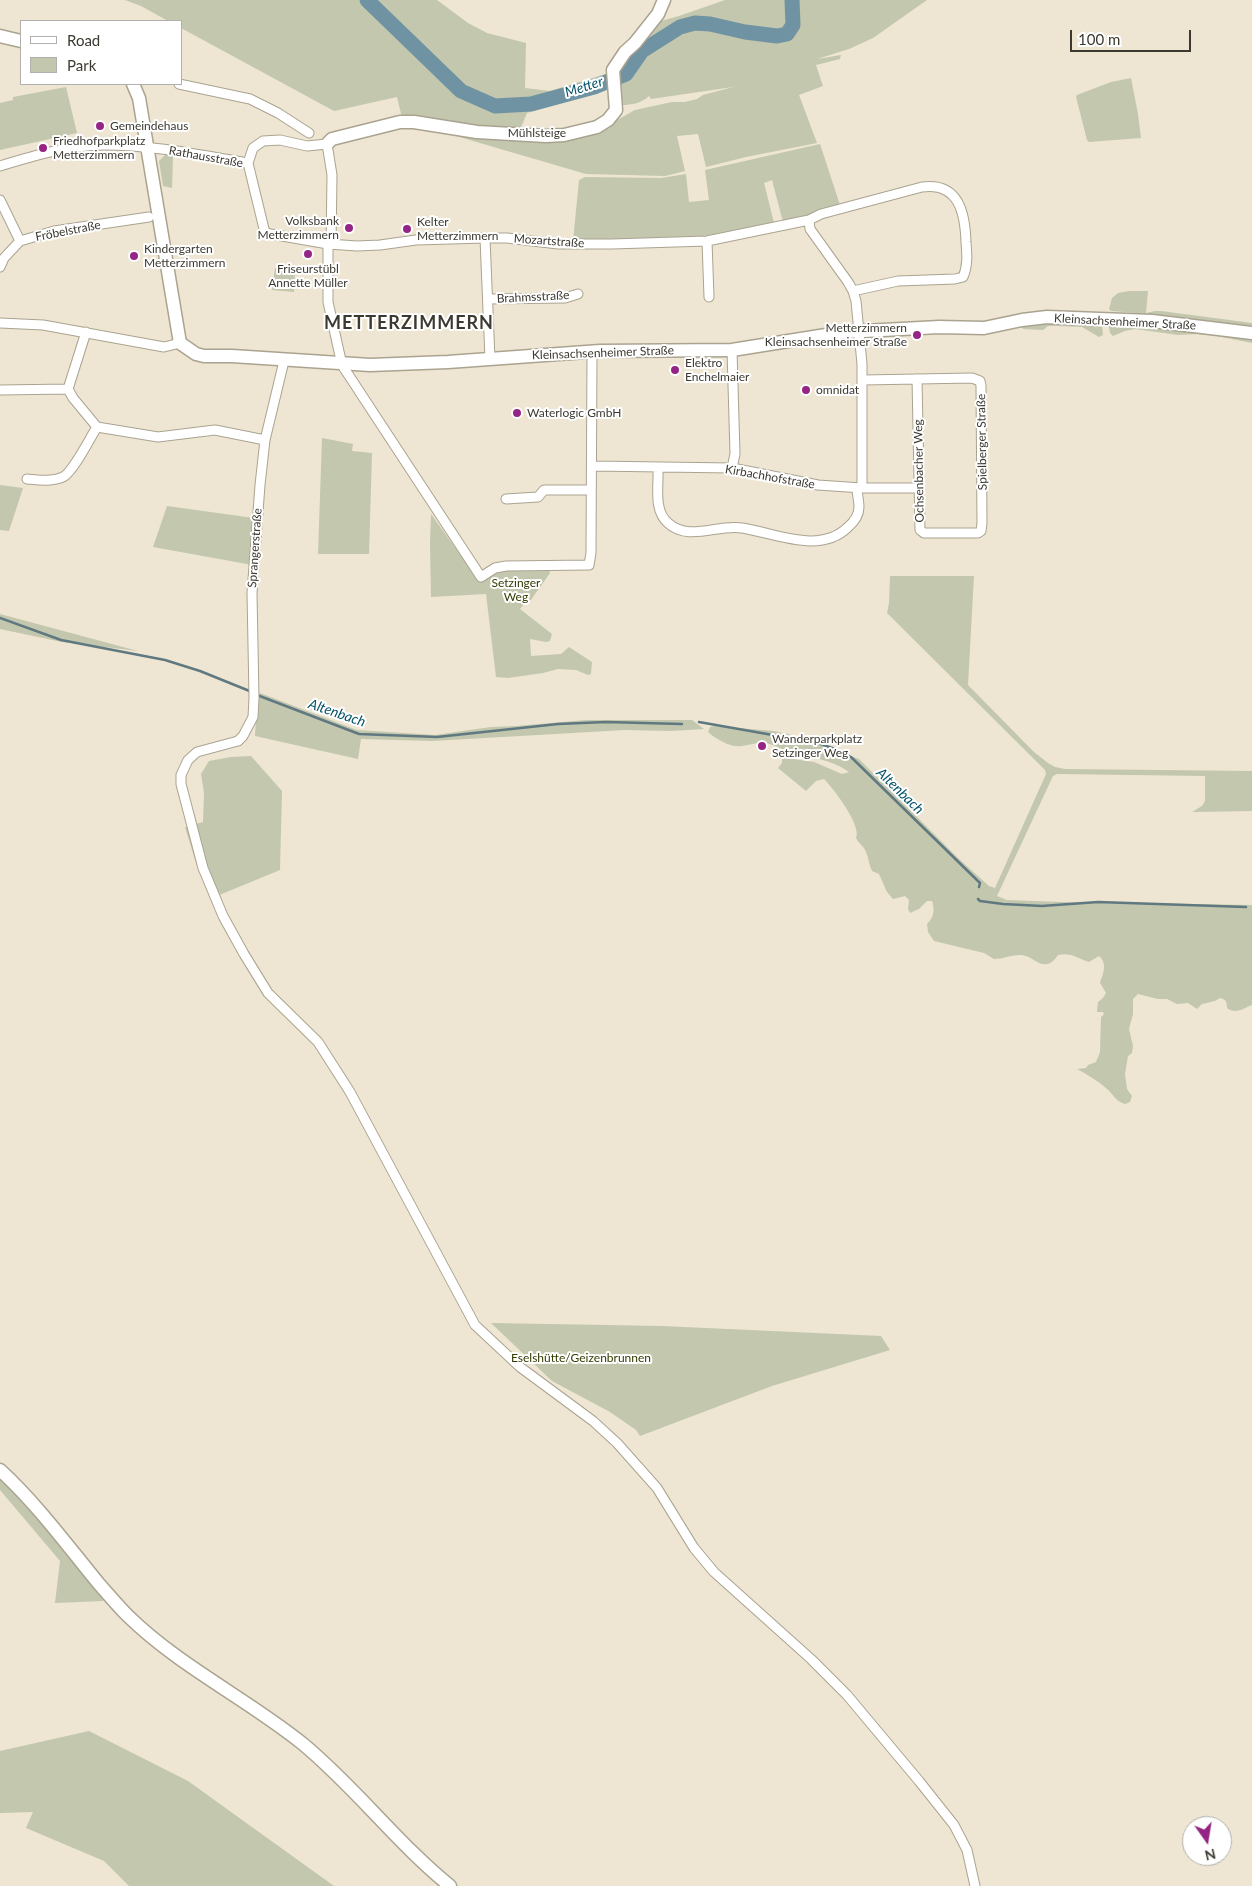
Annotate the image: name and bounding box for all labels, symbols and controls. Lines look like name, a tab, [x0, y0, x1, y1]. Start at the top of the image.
legend	[20, 20, 182, 85]
scale bar	[1072, 20, 1193, 52]
text: 100 m	[1078, 30, 1120, 48]
text: Road	[67, 31, 100, 49]
text: Park	[67, 56, 96, 74]
water label: Metter	[563, 73, 605, 101]
place label: Gemeindehaus	[110, 119, 188, 133]
marker: Gemeindehaus	[94, 120, 106, 132]
street label: Mühlsteige	[508, 126, 566, 140]
place label: Friedhofparkplatz Metterzimmern	[53, 134, 145, 162]
marker: Friedhofparkplatz Metterzimmern	[37, 142, 49, 154]
street label: Rathausstraße	[168, 143, 244, 171]
place label: Volksbank Metterzimmern	[257, 214, 339, 242]
place label: Kelter Metterzimmern	[417, 215, 499, 243]
street label: Fröbelstraße	[34, 218, 102, 244]
marker: Volksbank Metterzimmern	[343, 222, 355, 234]
marker: Kelter Metterzimmern	[401, 223, 413, 235]
street label: Mozartstraße	[513, 231, 585, 251]
place label: Kindergarten Metterzimmern	[144, 242, 226, 270]
marker: Friseurstübl Annette Müller	[302, 248, 314, 260]
marker: Kindergarten Metterzimmern	[128, 250, 140, 262]
place label: Friseurstübl Annette Müller	[268, 262, 348, 290]
street label: Brahmsstraße	[496, 288, 570, 306]
street label: Kleinsachsenheimer Straße	[1054, 311, 1196, 333]
district label: METTERZIMMERN	[322, 312, 496, 334]
place label: Metterzimmern Kleinsachsenheimer Straße	[765, 321, 907, 349]
marker: Metterzimmern Kleinsachsenheimer Straße	[911, 329, 923, 341]
street label: Kleinsachsenheimer Straße	[532, 343, 674, 363]
place label: Elektro Enchelmaier	[685, 356, 749, 384]
marker: Elektro Enchelmaier	[669, 364, 681, 376]
place label: omnidat	[816, 383, 859, 397]
marker: omnidat	[800, 384, 812, 396]
street label: Spielberger Straße	[974, 394, 990, 490]
place label: Waterlogic GmbH	[527, 406, 621, 420]
marker: Waterlogic GmbH	[511, 407, 523, 419]
street label: Ochsenbacher Weg	[911, 419, 927, 523]
street label: Kirbachhofstraße	[724, 462, 816, 492]
street label: Sprangerstraße	[245, 508, 265, 588]
park label: Setzinger Weg	[492, 576, 540, 604]
water label: Altenbach	[306, 695, 368, 731]
place label: Wanderparkplatz Setzinger Weg	[772, 732, 862, 760]
marker: Wanderparkplatz Setzinger Weg	[756, 740, 768, 752]
water label: Altenbach	[873, 764, 927, 818]
park label: Eselshütte/Geizenbrunnen	[511, 1351, 651, 1365]
north arrow	[1182, 1816, 1232, 1866]
text: N	[1203, 1846, 1217, 1865]

